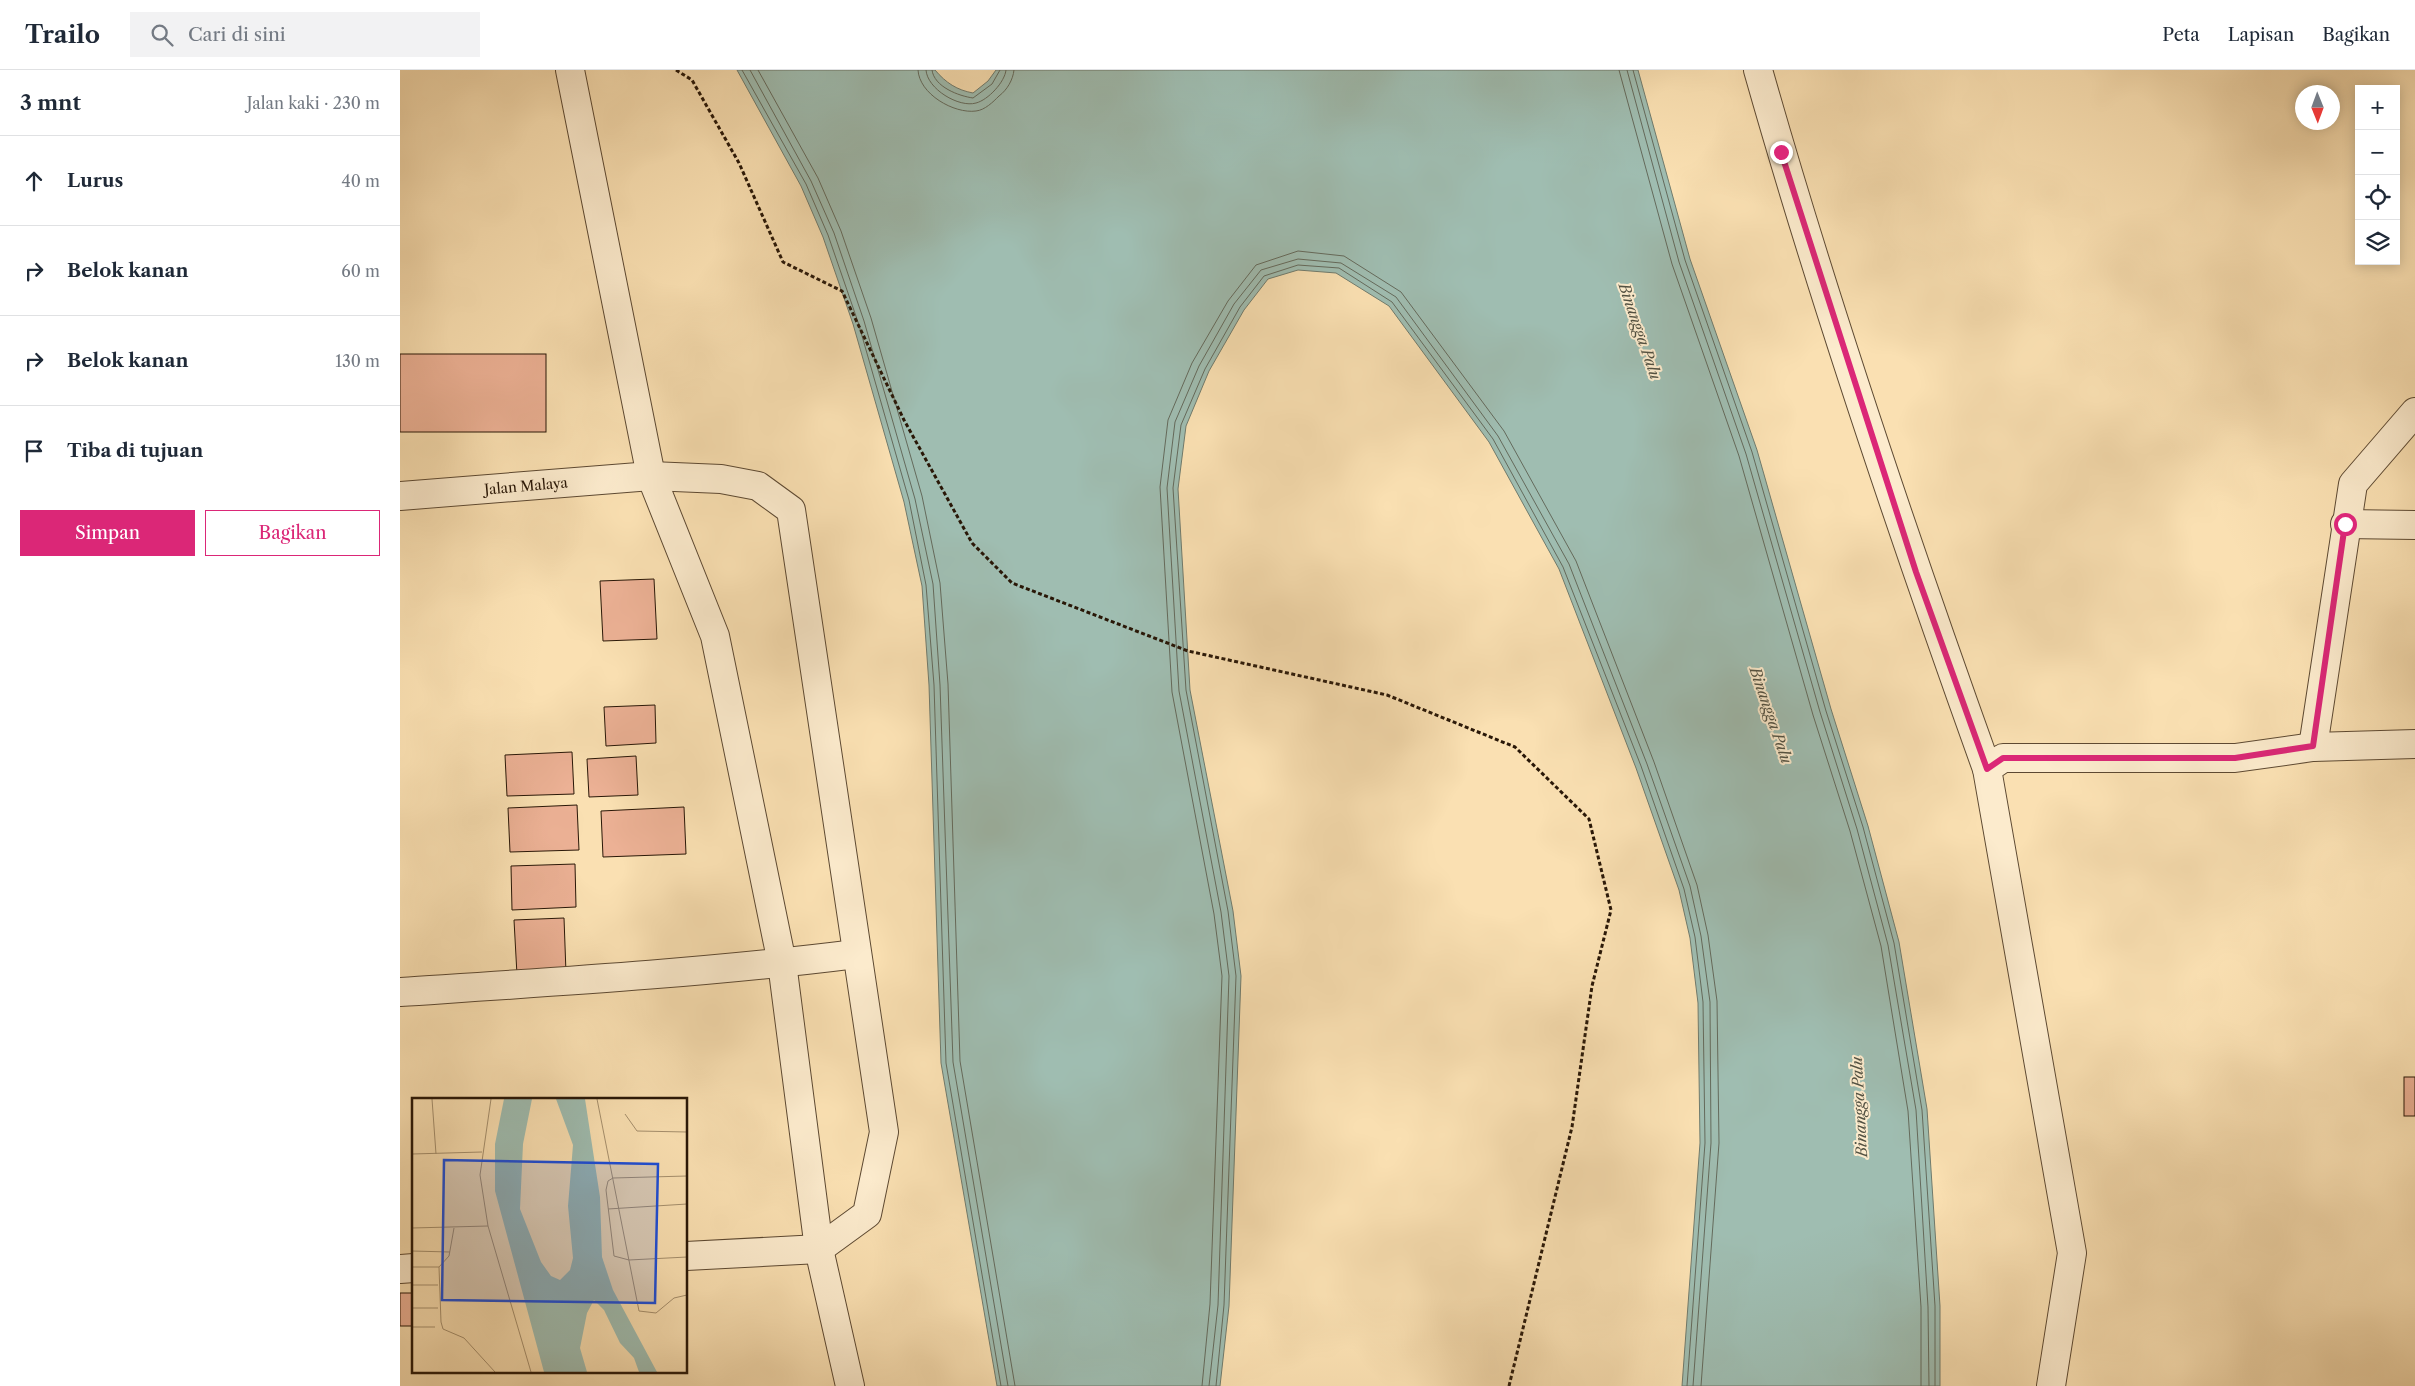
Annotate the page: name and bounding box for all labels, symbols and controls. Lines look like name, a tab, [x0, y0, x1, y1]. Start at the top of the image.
search box	[130, 12, 480, 57]
text: Trailo	[25, 20, 100, 49]
icon: search	[148, 21, 176, 49]
text: Cari di sini	[188, 23, 286, 46]
text: Peta	[2162, 24, 2200, 46]
text: Lapisan	[2228, 24, 2294, 46]
text: Bagikan	[2322, 24, 2390, 46]
north arrow	[2295, 85, 2340, 130]
map controls	[2355, 85, 2400, 265]
button: +	[2355, 85, 2400, 130]
text: 3 mnt	[20, 90, 81, 115]
text: Jalan kaki · 230 m	[247, 93, 380, 113]
button: −	[2355, 130, 2400, 175]
route end	[1770, 141, 1793, 164]
icon: ahead	[20, 167, 48, 195]
text: Lurus	[67, 169, 123, 192]
text: 40 m	[341, 171, 380, 191]
button: locate	[2355, 175, 2400, 220]
button: layers	[2355, 220, 2400, 265]
icon: right	[20, 257, 48, 285]
text: Belok kanan	[67, 259, 189, 282]
text: 60 m	[341, 261, 380, 281]
water label: Binangga Palu	[1614, 279, 1665, 382]
icon: right	[20, 347, 48, 375]
text: Belok kanan	[67, 349, 189, 372]
text: 130 m	[335, 351, 380, 371]
icon: arrive	[20, 437, 48, 465]
text: Tiba di tujuan	[67, 439, 203, 462]
street label: Jalan Malaya	[482, 473, 569, 499]
button: Simpan	[20, 510, 195, 556]
button: Bagikan	[205, 510, 380, 556]
route start	[2334, 513, 2357, 536]
water label: Binangga Palu	[1745, 663, 1796, 766]
water label: Binangga Palu	[1847, 1056, 1871, 1159]
inset map	[412, 1098, 688, 1374]

